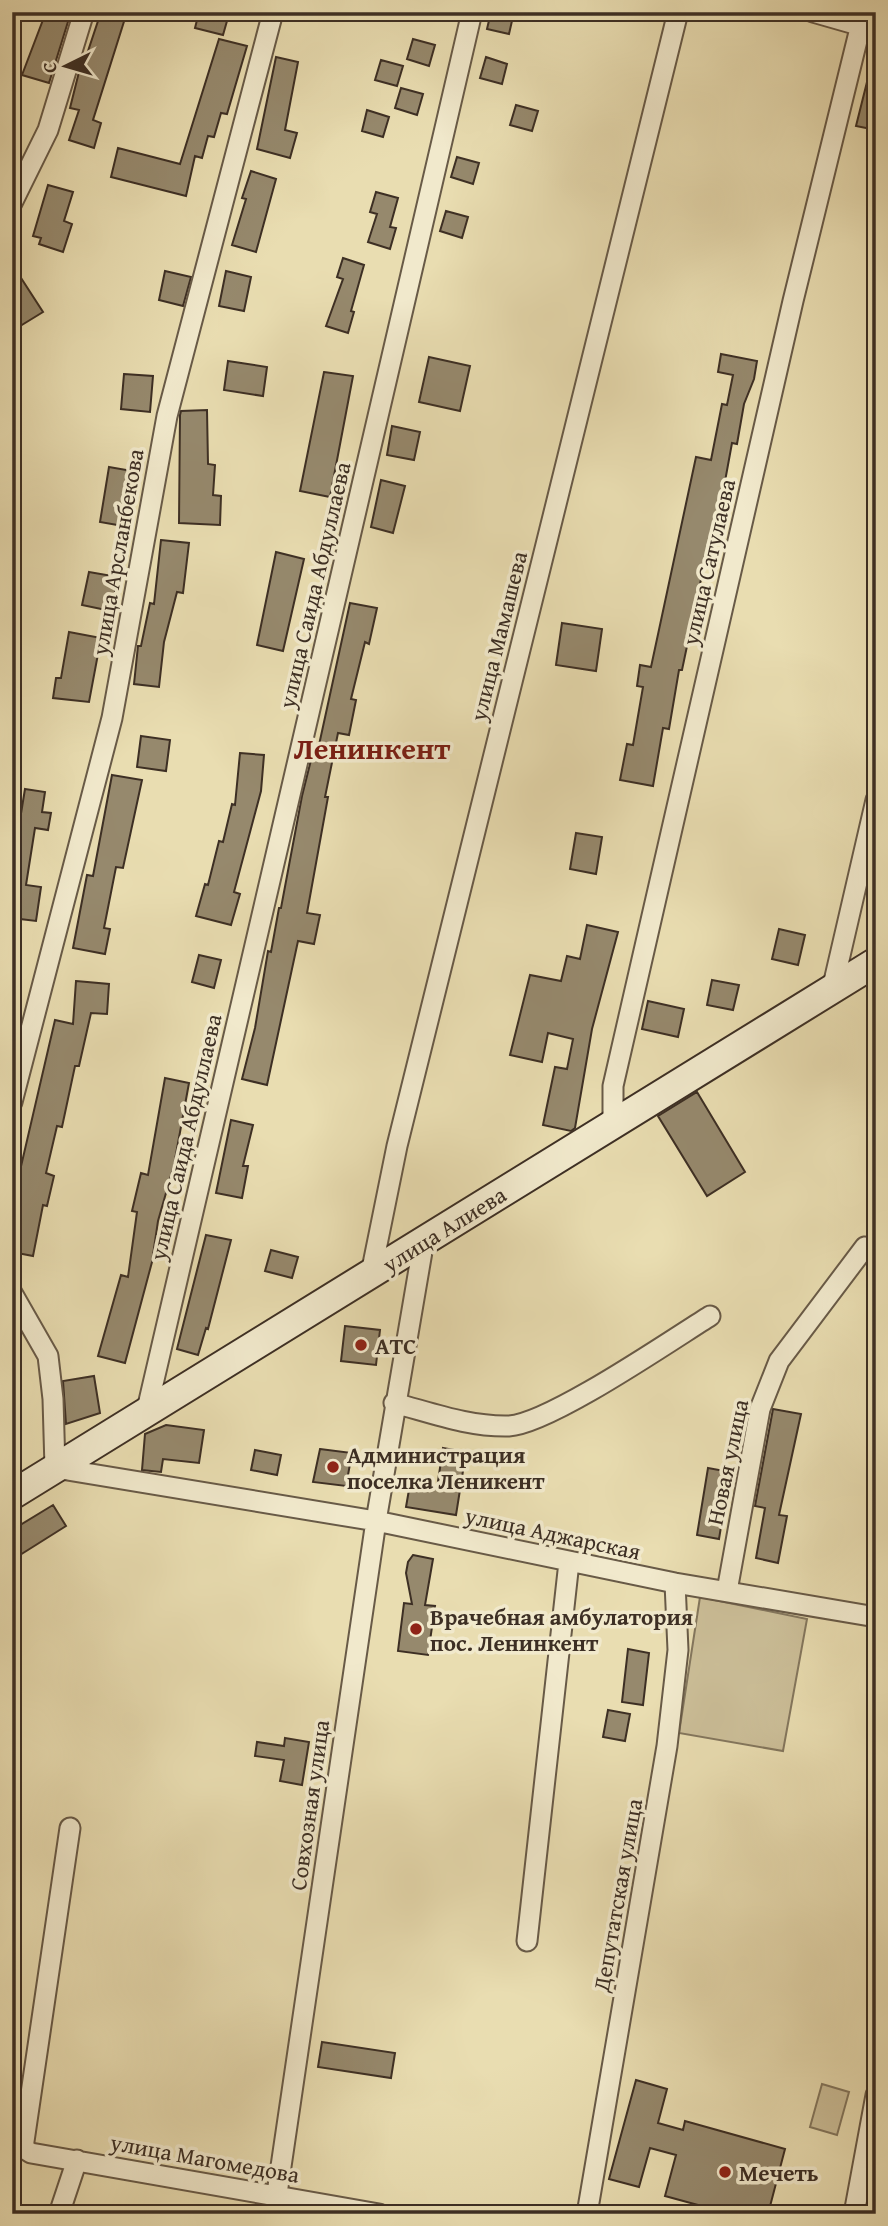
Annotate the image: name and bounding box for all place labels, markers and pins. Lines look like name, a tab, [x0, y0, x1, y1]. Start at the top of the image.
place label: АТС	[375, 1329, 416, 1362]
marker: АТС	[353, 1337, 369, 1353]
place label: Администрация поселка Леникент	[347, 1438, 545, 1497]
marker: Администрация поселка Леникент	[325, 1459, 341, 1475]
place label: Врачебная амбулатория пос. Ленинкент	[430, 1600, 693, 1659]
marker: Врачебная амбулатория пос. Ленинкент	[408, 1621, 424, 1637]
place label: Мечеть	[739, 2156, 819, 2189]
marker: Мечеть	[717, 2164, 733, 2180]

